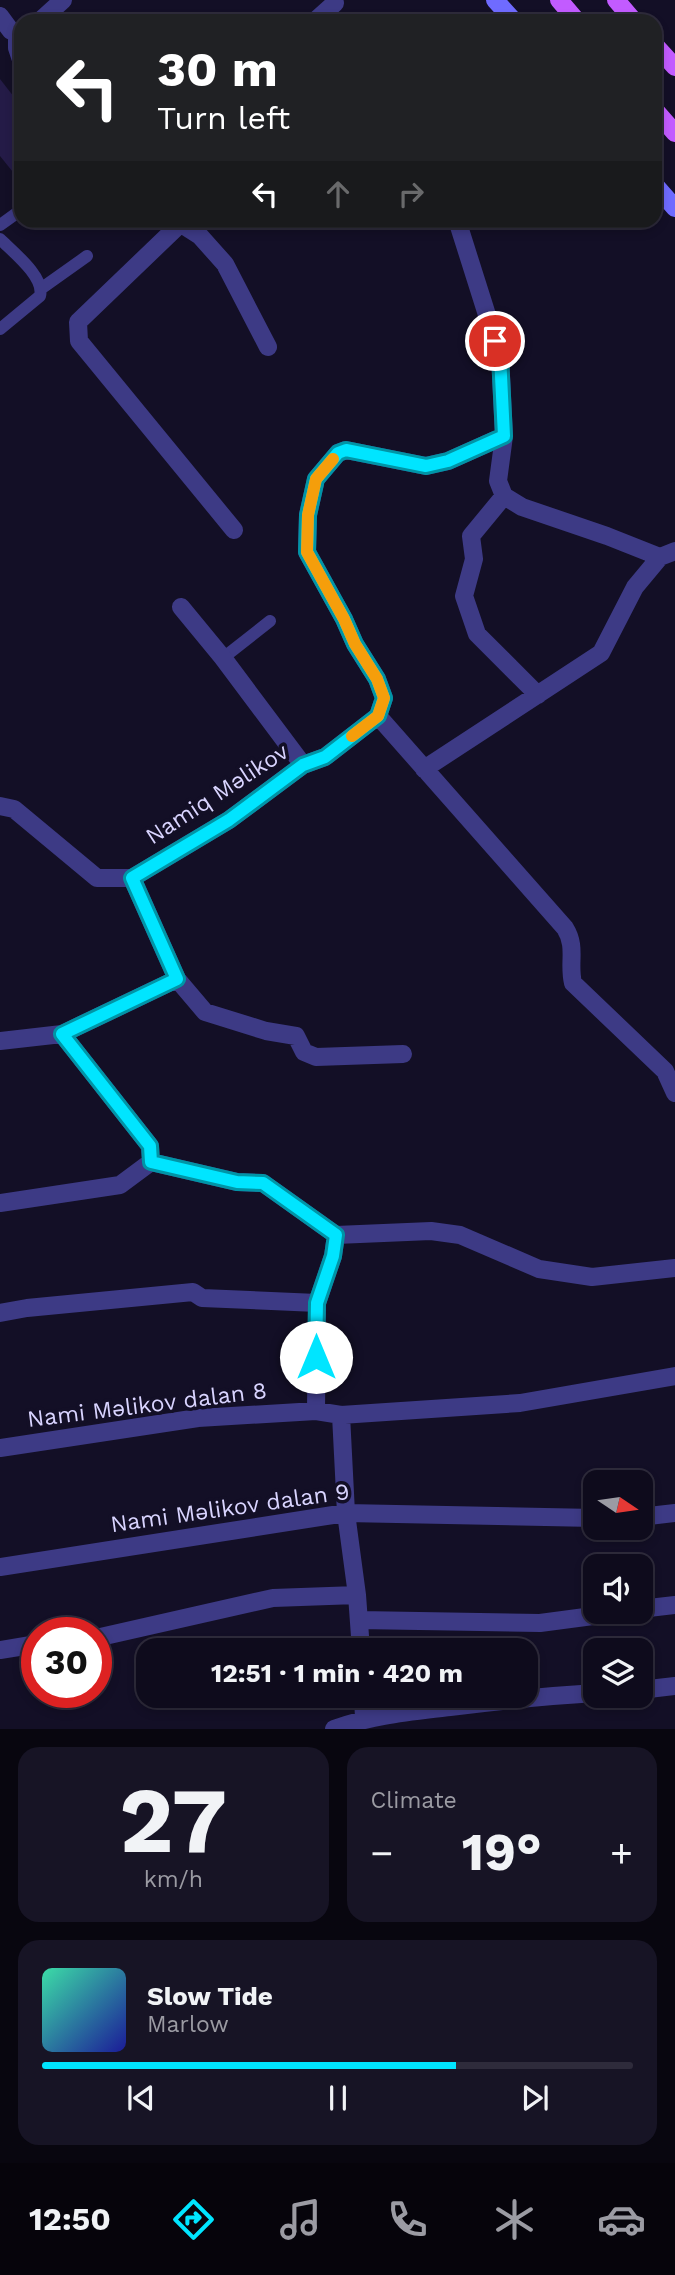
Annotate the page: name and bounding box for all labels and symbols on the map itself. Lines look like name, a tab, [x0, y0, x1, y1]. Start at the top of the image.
pin	[465, 311, 525, 371]
street label: Namiq Məlikov	[141, 738, 293, 850]
position arrow	[279, 1320, 353, 1394]
street label: Nami Məlikov dalan 8	[26, 1377, 268, 1433]
north arrow	[583, 1470, 653, 1540]
street label: Nami Məlikov dalan 9	[109, 1478, 351, 1538]
speed limit sign: 30	[21, 1617, 112, 1708]

